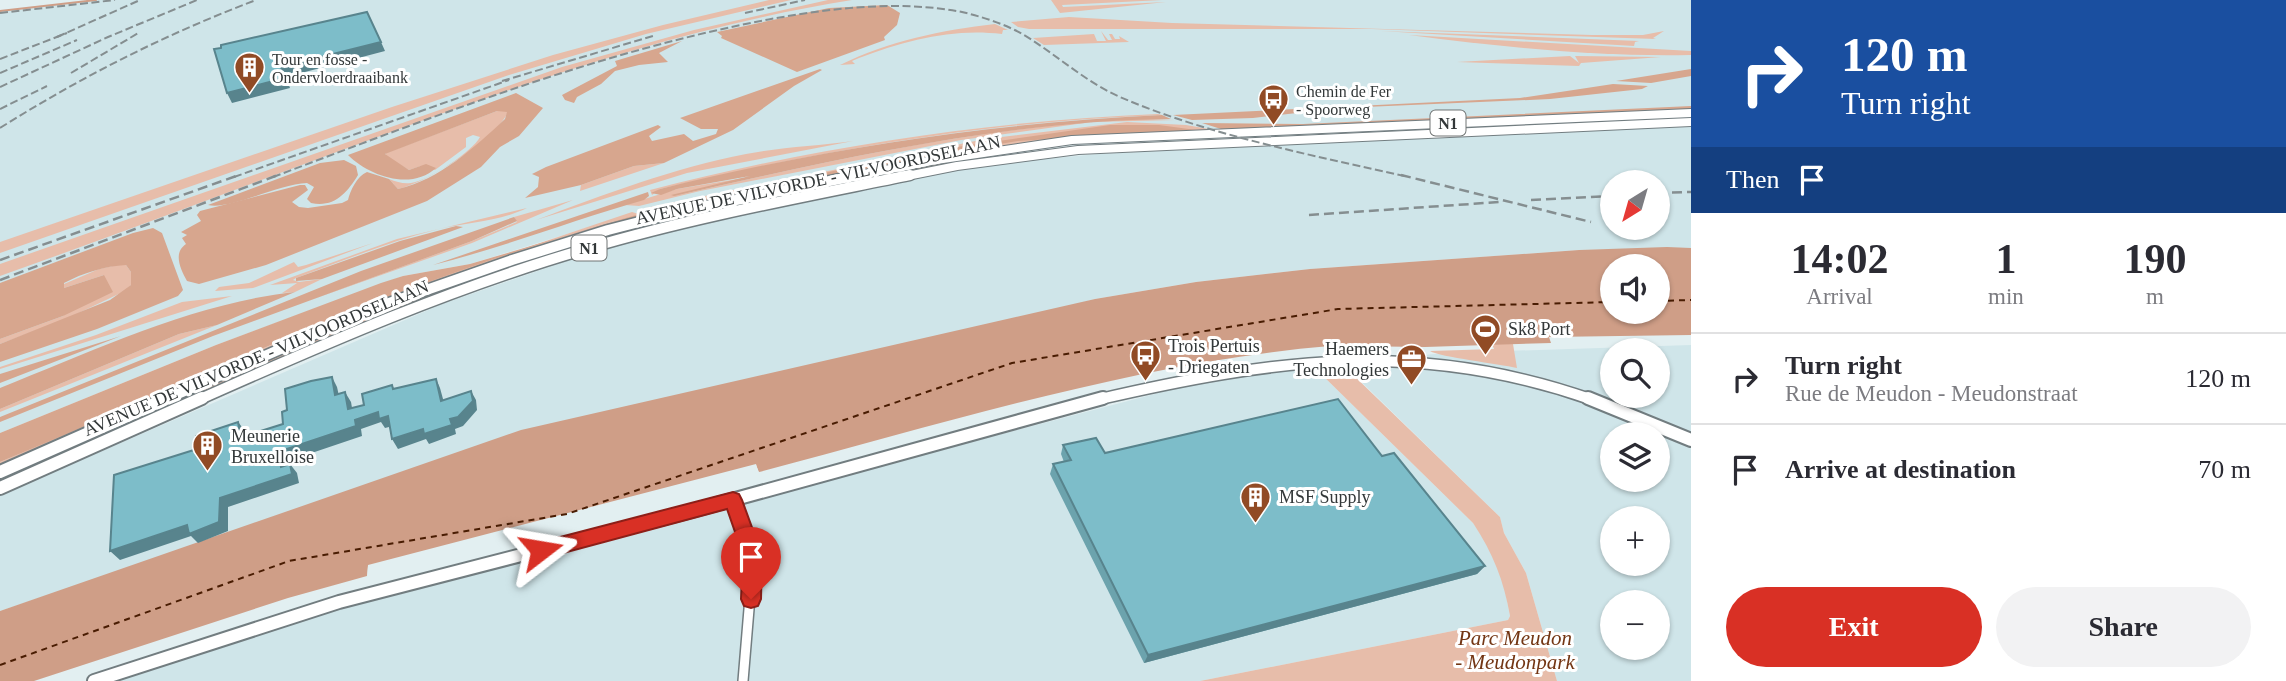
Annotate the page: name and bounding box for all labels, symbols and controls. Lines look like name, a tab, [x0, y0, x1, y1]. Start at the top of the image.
text: 120 m	[1841, 27, 1968, 82]
icon: right	[1726, 28, 1817, 119]
building icon: Tour en fosse - Ondervloerdraaibank	[232, 51, 266, 95]
place label: Tour en fosse - Ondervloerdraaibank	[272, 51, 408, 86]
bus stop icon: Chemin de Fer - Spoorweg	[1256, 83, 1290, 127]
place label: Chemin de Fer - Spoorweg	[1296, 83, 1392, 119]
text: Turn right	[1841, 85, 1971, 121]
road number: N1	[1430, 111, 1466, 136]
street label: AVENUE DE VILVORDE - VILVOORDSELAAN	[634, 131, 1002, 229]
icon: arrive	[1793, 161, 1831, 199]
text: Then	[1726, 165, 1779, 194]
north arrow	[1600, 170, 1670, 240]
map controls	[1600, 170, 1670, 660]
road number: N1	[572, 236, 606, 260]
text: 14:02	[1791, 236, 1889, 282]
text: 1	[1995, 236, 2016, 282]
text: 190	[2123, 236, 2186, 282]
button: sound	[1600, 254, 1670, 324]
street label: AVENUE DE VILVORDE - VILVOORDSELAAN	[81, 276, 431, 440]
text: Arrival	[1806, 284, 1873, 309]
text: min	[1988, 284, 2024, 309]
text: m	[2146, 284, 2164, 309]
sports icon: Sk8 Port	[1468, 312, 1502, 356]
place label: Sk8 Port	[1508, 319, 1571, 339]
place label: Trois Pertuis - Driegaten	[1168, 336, 1260, 377]
button: search	[1600, 338, 1670, 408]
bus stop icon: Trois Pertuis - Driegaten	[1128, 339, 1162, 383]
place label: Haemers Technologies	[1293, 339, 1389, 380]
office icon: Haemers Technologies	[1395, 342, 1429, 386]
text: Turn right	[1785, 351, 1902, 380]
icon: right	[1726, 360, 1764, 398]
text: 120 m	[2185, 364, 2251, 393]
text: Rue de Meudon - Meudonstraat	[1785, 381, 2078, 406]
button: layers	[1600, 422, 1670, 492]
place label: Meunerie Bruxelloise	[231, 426, 314, 467]
building icon: Meunerie Bruxelloise	[191, 429, 225, 473]
icon: arrive	[1726, 451, 1764, 489]
text: Arrive at destination	[1785, 455, 2016, 484]
text: 70 m	[2198, 455, 2251, 484]
building icon: MSF Supply	[1239, 480, 1273, 524]
place label: MSF Supply	[1279, 487, 1371, 507]
button: +	[1600, 506, 1670, 576]
position arrow	[504, 513, 578, 587]
pin	[721, 527, 781, 599]
icon: arrive	[732, 538, 770, 576]
button: Exit	[1726, 587, 1982, 667]
button: Share	[1996, 587, 2251, 667]
button: −	[1600, 590, 1670, 660]
park label: Parc Meudon - Meudonpark	[1455, 626, 1575, 674]

